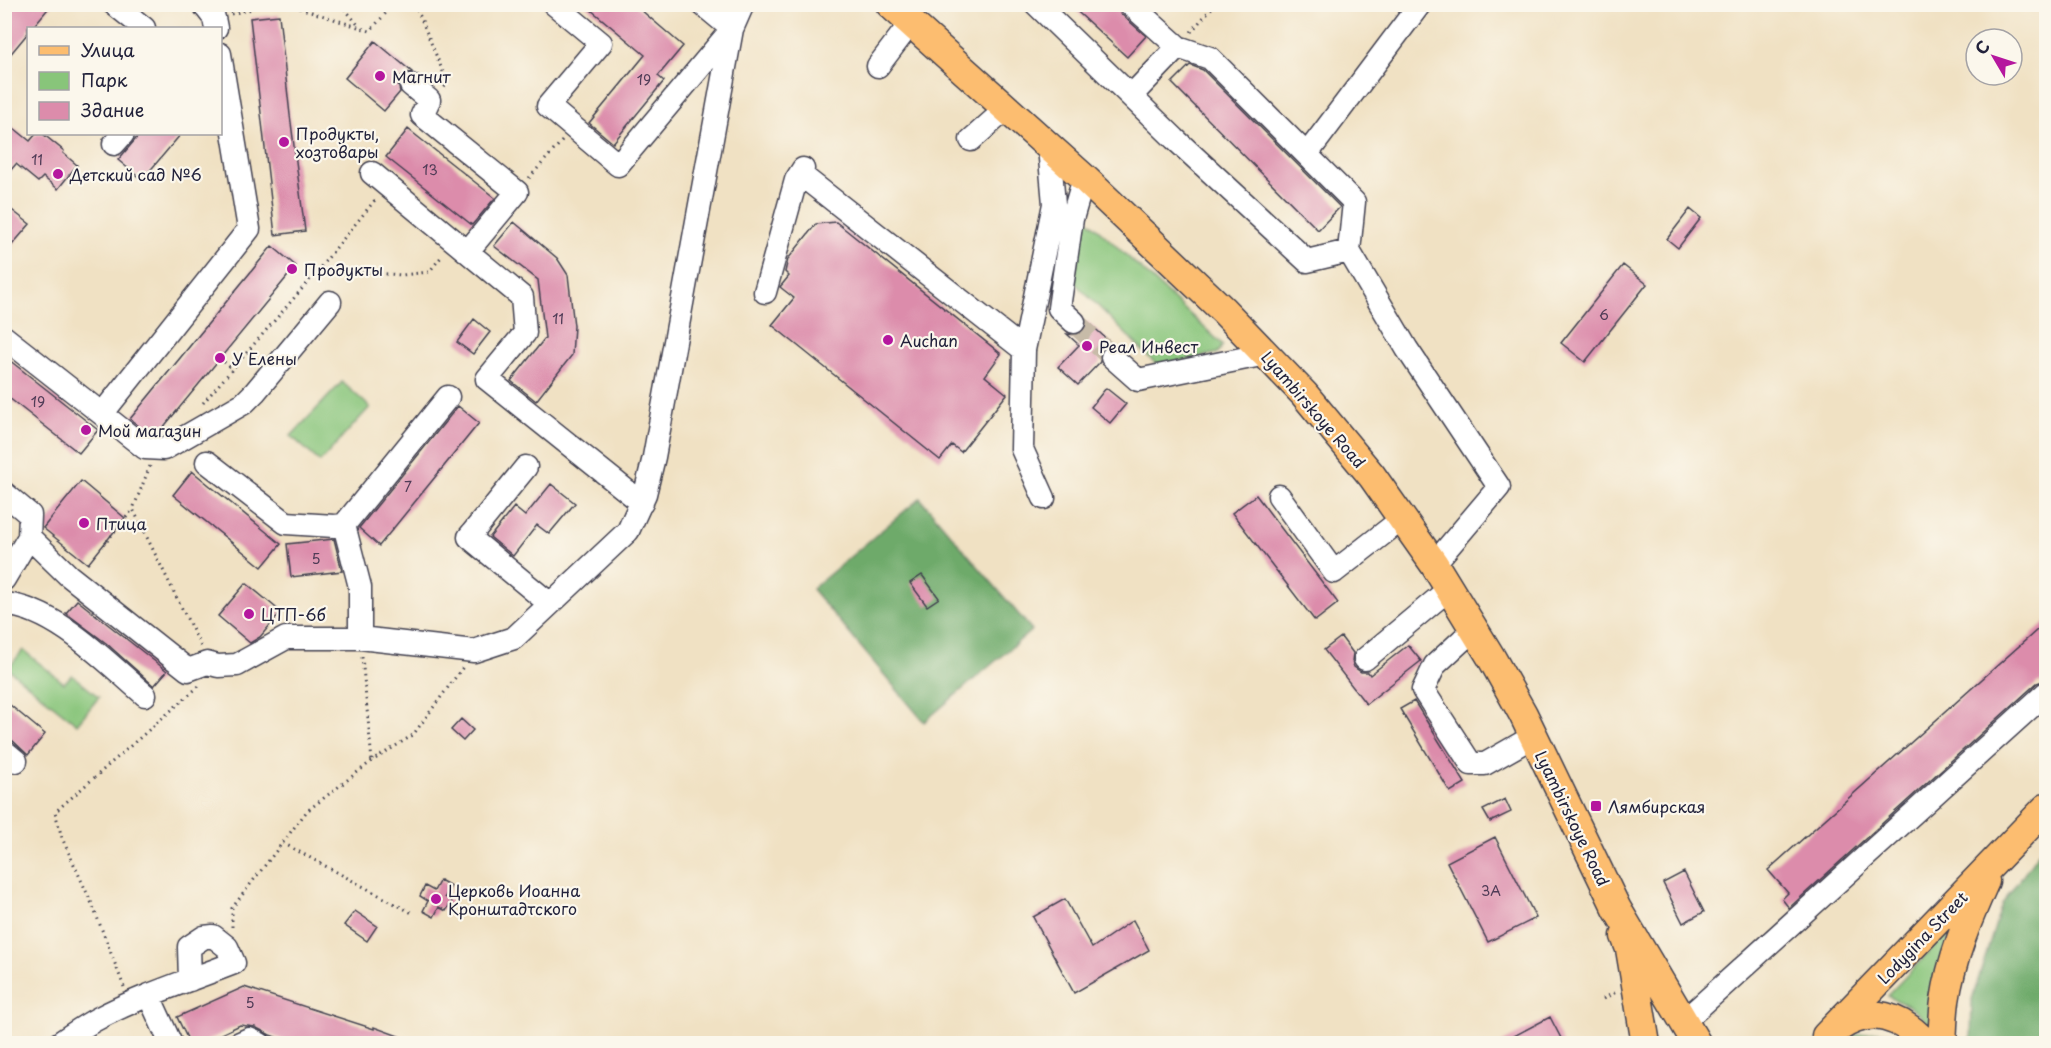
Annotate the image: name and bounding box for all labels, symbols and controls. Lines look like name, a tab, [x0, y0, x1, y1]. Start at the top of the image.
legend	[27, 27, 222, 135]
north arrow	[1964, 27, 2024, 87]
text: С	[1968, 35, 1995, 59]
text: Улица	[81, 36, 135, 63]
place label: Магнит	[392, 64, 452, 88]
text: Парк	[81, 66, 128, 93]
marker: Магнит	[373, 69, 387, 83]
house number: 19	[637, 69, 651, 90]
text: Здание	[81, 96, 144, 123]
place label: Продукты, хозтовары	[296, 121, 379, 163]
marker: Продукты, хозтовары	[277, 135, 291, 149]
house number: 11	[31, 149, 43, 170]
house number: 13	[422, 159, 438, 180]
place label: Детский сад №6	[69, 162, 202, 186]
marker: Детский сад №6	[51, 167, 65, 181]
place label: Продукты	[304, 257, 383, 281]
marker: Продукты	[285, 262, 299, 276]
house number: 6	[1599, 304, 1609, 325]
house number: 11	[552, 308, 564, 329]
place label: Auchan	[900, 328, 958, 352]
marker: Auchan	[881, 333, 895, 347]
place label: Реал Инвест	[1099, 334, 1198, 358]
marker: Реал Инвест	[1080, 339, 1094, 353]
street label: Lyambirskoye Road	[1256, 345, 1372, 473]
place label: У Елены	[232, 346, 297, 370]
marker: У Елены	[213, 351, 227, 365]
house number: 19	[31, 391, 45, 412]
place label: Мой магазин	[98, 418, 201, 442]
marker: Мой магазин	[79, 423, 93, 437]
house number: 7	[404, 476, 412, 497]
place label: Птица	[96, 511, 146, 535]
marker: Птица	[77, 516, 91, 530]
house number: 5	[311, 548, 321, 569]
place label: ЦТП-6б	[261, 602, 326, 626]
marker: ЦТП-6б	[242, 607, 256, 621]
street label: Lyambirskoye Road	[1530, 746, 1616, 890]
place label: Лямбирская	[1608, 794, 1705, 818]
marker: Лямбирская	[1589, 799, 1603, 813]
place label: Церковь Иоанна Кронштадтского	[448, 878, 580, 920]
house number: 3А	[1481, 880, 1501, 901]
street label: Lodygina Street	[1871, 885, 1973, 989]
marker: Церковь Иоанна Кронштадтского	[429, 892, 443, 906]
house number: 5	[245, 992, 255, 1013]

